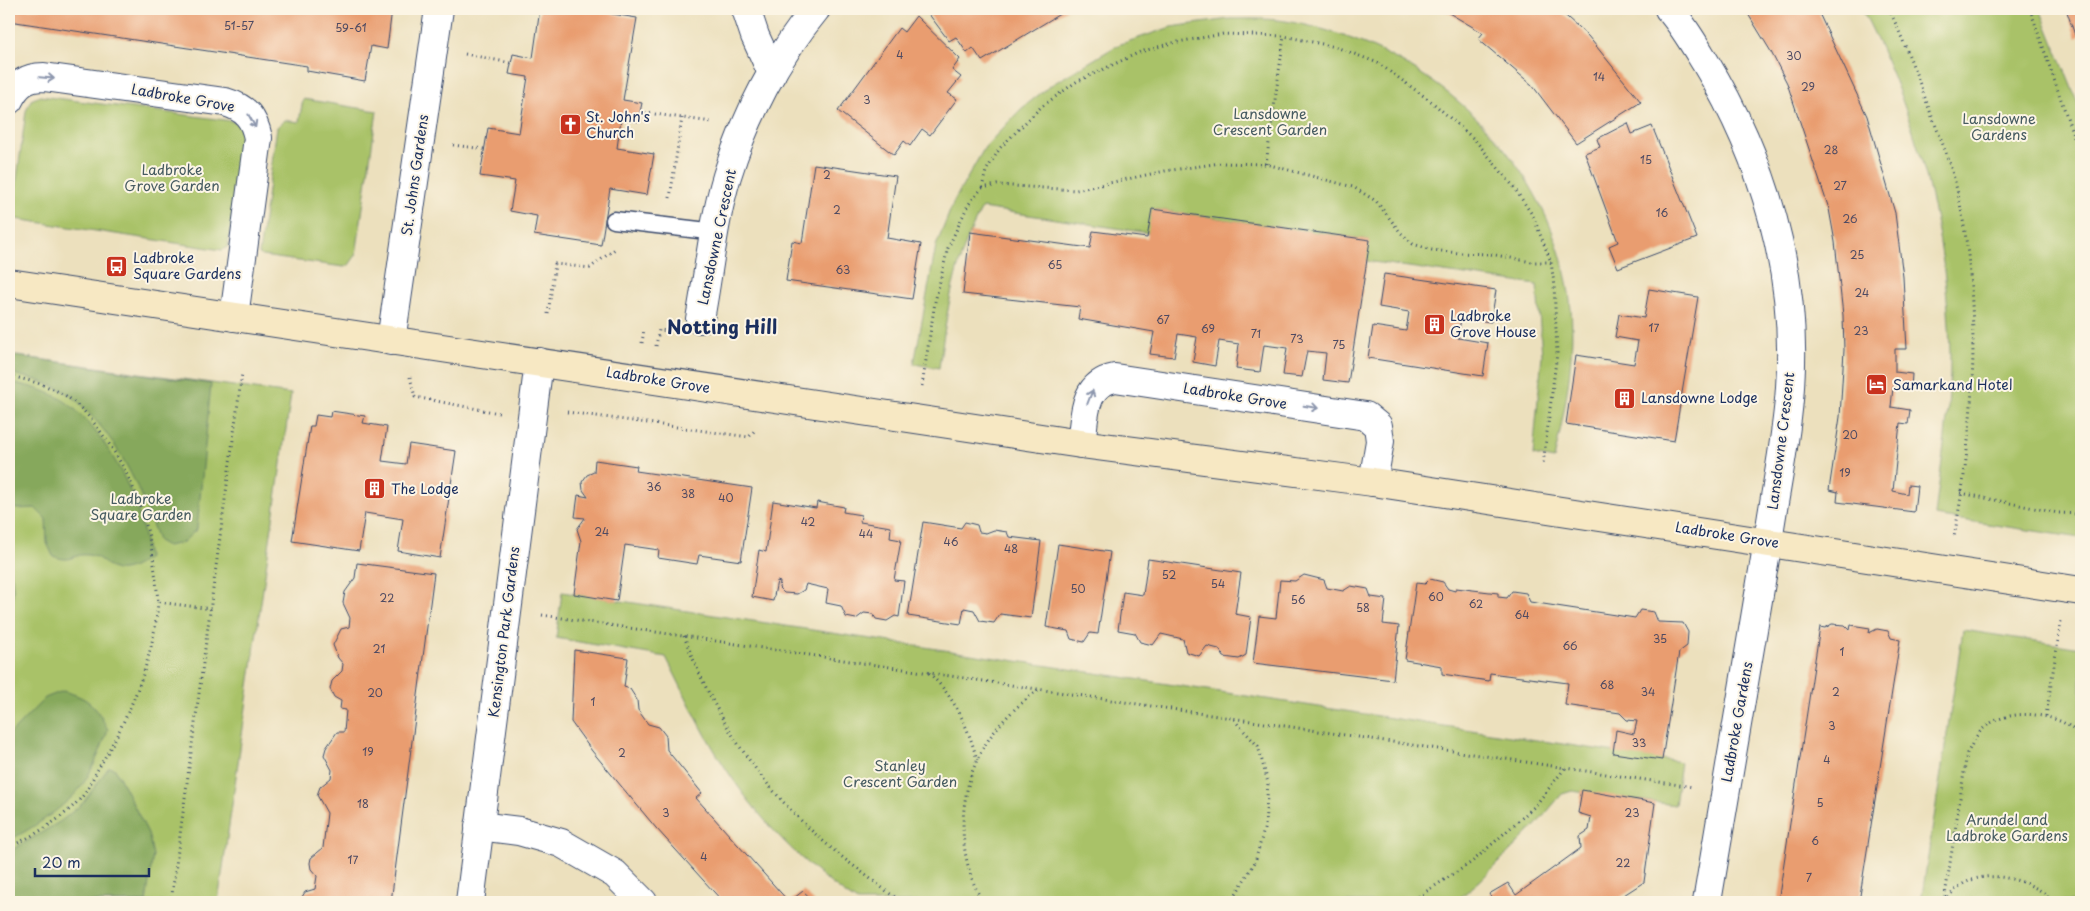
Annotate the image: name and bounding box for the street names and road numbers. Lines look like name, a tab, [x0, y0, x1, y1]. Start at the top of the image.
street label: Ladbroke Grove	[130, 78, 237, 117]
street label: St. Johns Gardens	[396, 113, 433, 237]
street label: Lansdowne Crescent	[692, 167, 741, 307]
street label: Ladbroke Grove	[605, 361, 711, 398]
street label: Lansdowne Crescent	[1762, 371, 1799, 511]
street label: Ladbroke Grove	[1182, 377, 1288, 414]
street label: Ladbroke Grove	[1674, 516, 1780, 553]
street label: Kensington Park Gardens	[483, 545, 524, 719]
street label: Ladbroke Gardens	[1716, 660, 1757, 784]

